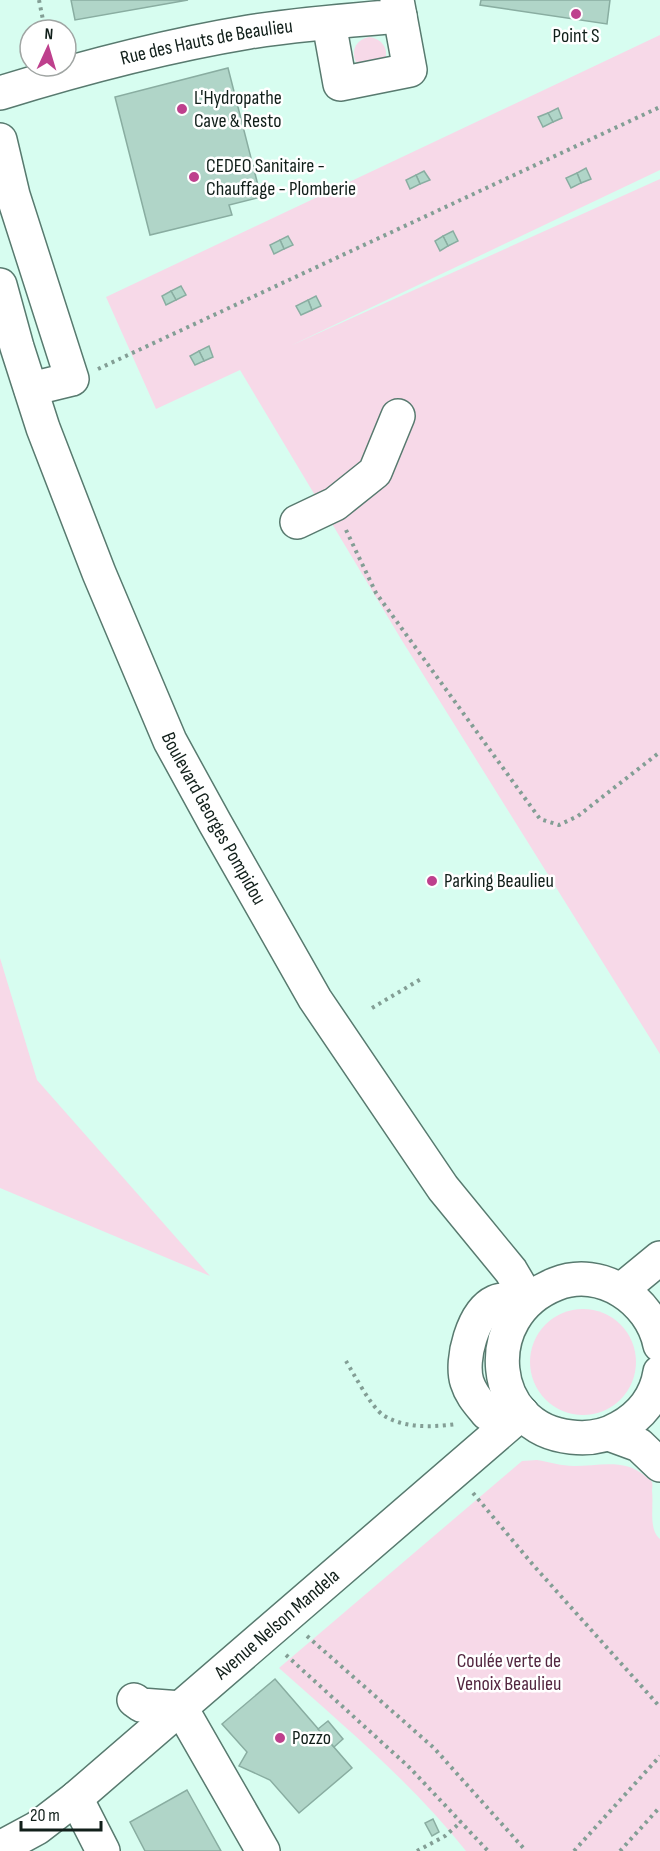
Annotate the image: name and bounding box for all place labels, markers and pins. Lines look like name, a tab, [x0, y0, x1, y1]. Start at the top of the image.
marker: Point S	[569, 7, 583, 21]
place label: Point S	[553, 24, 600, 48]
place label: L'Hydropathe Cave & Resto	[194, 86, 282, 133]
marker: L'Hydropathe Cave & Resto	[175, 102, 189, 116]
place label: CEDEO Sanitaire - Chauffage - Plomberie	[206, 154, 356, 201]
marker: CEDEO Sanitaire - Chauffage - Plomberie	[187, 170, 201, 184]
place label: Parking Beaulieu	[444, 869, 554, 893]
marker: Parking Beaulieu	[425, 874, 439, 888]
place label: Pozzo	[292, 1726, 331, 1750]
marker: Pozzo	[273, 1731, 287, 1745]

